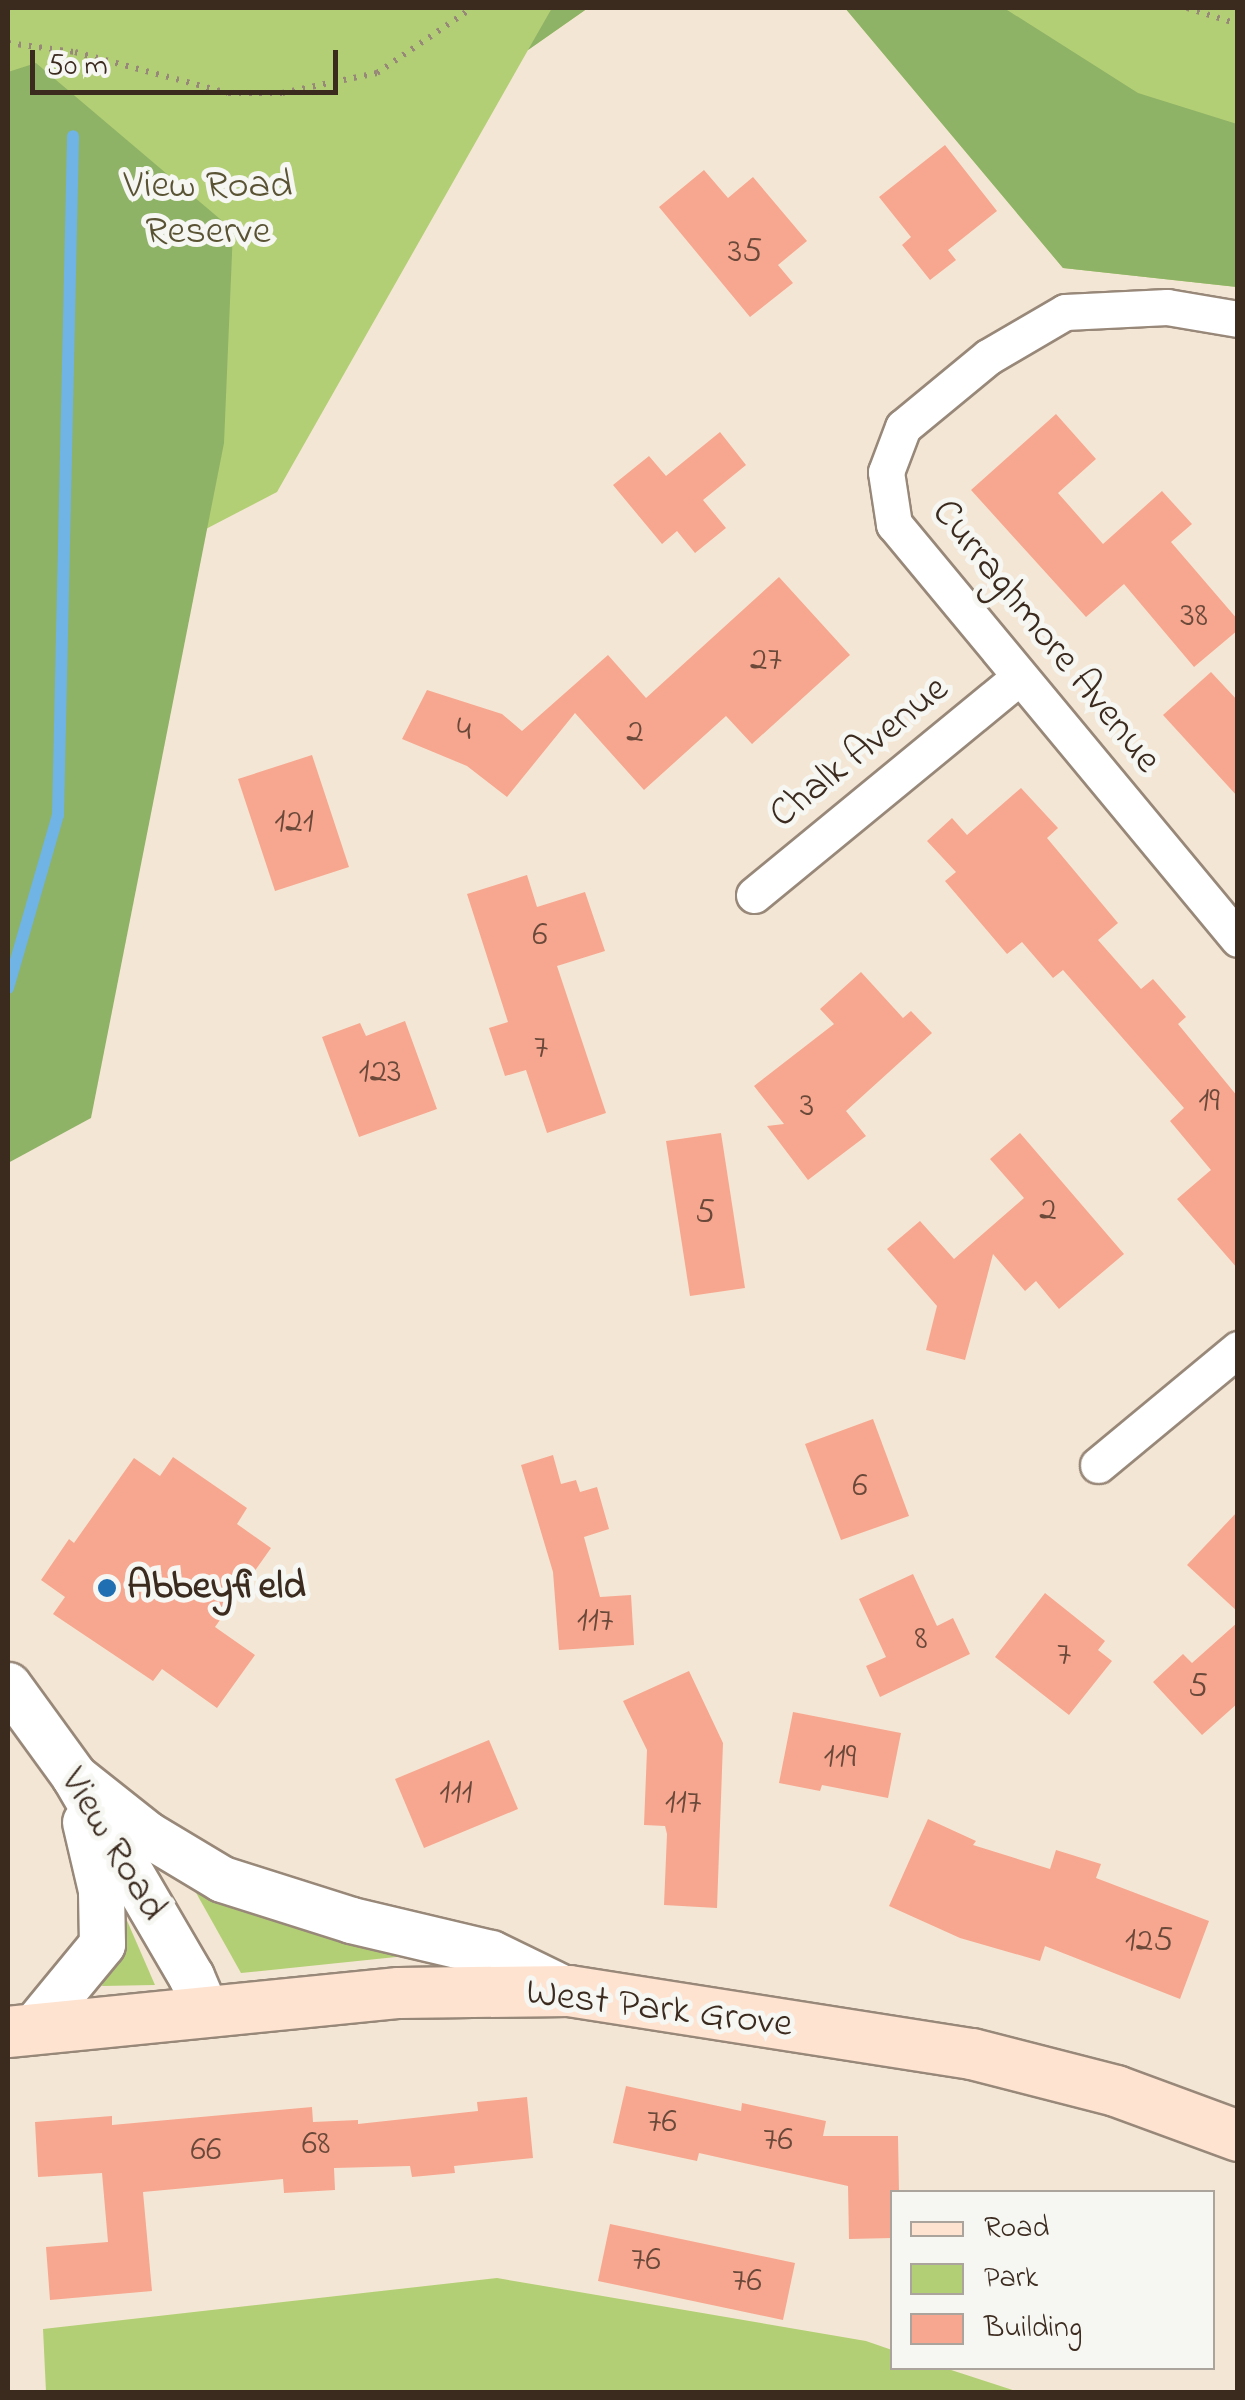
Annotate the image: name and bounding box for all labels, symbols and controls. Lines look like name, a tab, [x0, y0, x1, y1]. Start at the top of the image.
scale bar	[35, 30, 342, 92]
text: 50 m	[47, 45, 108, 89]
park label: View Road Reserve	[123, 163, 293, 257]
house number: 35	[728, 232, 762, 274]
street label: Curraghmore Avenue	[920, 490, 1170, 784]
house number: 38	[1180, 596, 1208, 638]
house number: 27	[750, 640, 782, 682]
street label: Chalk Avenue	[761, 666, 959, 840]
house number: 4	[457, 710, 471, 752]
house number: 2	[626, 712, 644, 754]
house number: 121	[274, 802, 314, 844]
house number: 6	[532, 915, 548, 957]
house number: 7	[534, 1028, 548, 1070]
house number: 123	[359, 1052, 401, 1094]
house number: 19	[1198, 1081, 1220, 1123]
house number: 3	[800, 1086, 814, 1128]
house number: 2	[1039, 1190, 1057, 1232]
house number: 5	[695, 1193, 715, 1235]
house number: 6	[852, 1466, 868, 1508]
place label: Abbeyfield	[127, 1564, 306, 1612]
marker: Abbeyfield	[96, 1577, 118, 1599]
house number: 117	[577, 1601, 613, 1643]
house number: 8	[914, 1619, 928, 1661]
house number: 7	[1057, 1635, 1071, 1677]
house number: 5	[1188, 1667, 1208, 1709]
house number: 119	[824, 1737, 856, 1779]
street label: View Road	[48, 1760, 176, 1930]
house number: 111	[439, 1773, 473, 1815]
house number: 117	[665, 1783, 701, 1825]
house number: 125	[1125, 1921, 1173, 1963]
street label: West Park Grove	[523, 1970, 795, 2050]
house number: 76	[647, 2102, 677, 2144]
house number: 76	[763, 2120, 793, 2162]
house number: 68	[302, 2124, 330, 2166]
house number: 66	[191, 2130, 221, 2172]
legend	[890, 2190, 1215, 2370]
text: Road	[984, 2207, 1049, 2251]
house number: 76	[631, 2240, 661, 2282]
text: Park	[984, 2257, 1038, 2301]
house number: 76	[732, 2261, 762, 2303]
text: Building	[984, 2307, 1082, 2351]

